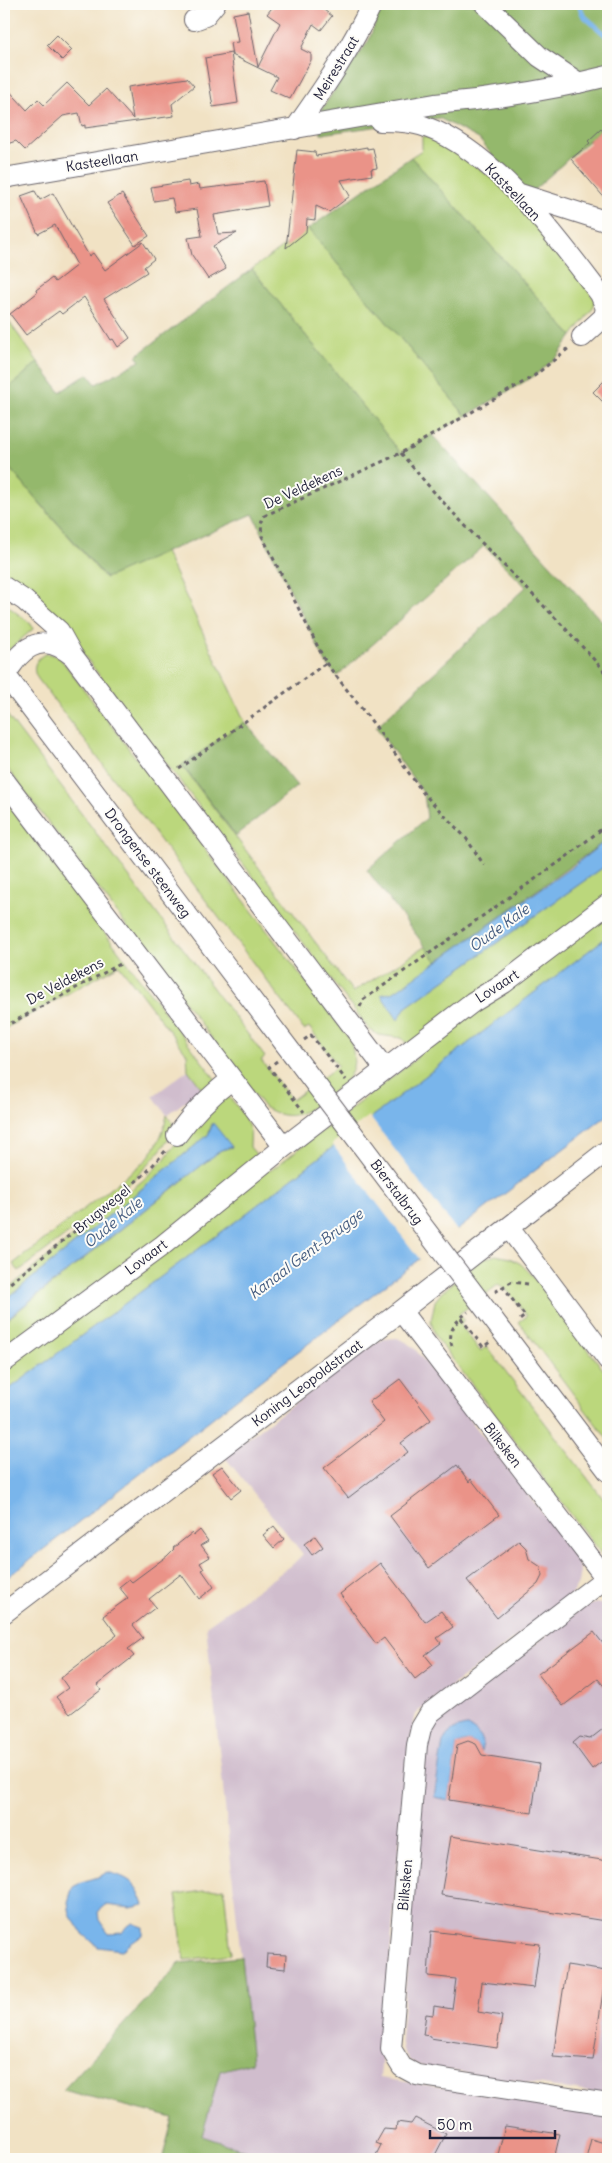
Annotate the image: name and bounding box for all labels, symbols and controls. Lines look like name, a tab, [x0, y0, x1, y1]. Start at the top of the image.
street label: Meirestraat	[309, 32, 363, 103]
street label: Kasteellaan	[65, 146, 139, 176]
street label: Kasteellaan	[481, 160, 545, 224]
street label: De Veldekens	[261, 461, 345, 513]
street label: Drongense steenweg	[101, 805, 195, 921]
water label: Oude Kale	[465, 899, 533, 956]
street label: De Veldekens	[23, 953, 107, 1009]
street label: Lovaart	[472, 965, 522, 1007]
street label: Bierstalbrug	[367, 1156, 427, 1228]
street label: Brugwegel	[70, 1181, 134, 1237]
water label: Oude Kale	[80, 1193, 147, 1252]
water label: Kanaal Gent-Brugge	[245, 1204, 367, 1303]
street label: Lovaart	[121, 1235, 171, 1279]
street label: Koning Leopoldstraat	[248, 1335, 366, 1430]
street label: Bilksken	[480, 1419, 526, 1471]
street label: Bilksken	[394, 1858, 416, 1912]
scale bar	[430, 2108, 554, 2140]
text: 50 m	[437, 2115, 472, 2134]

